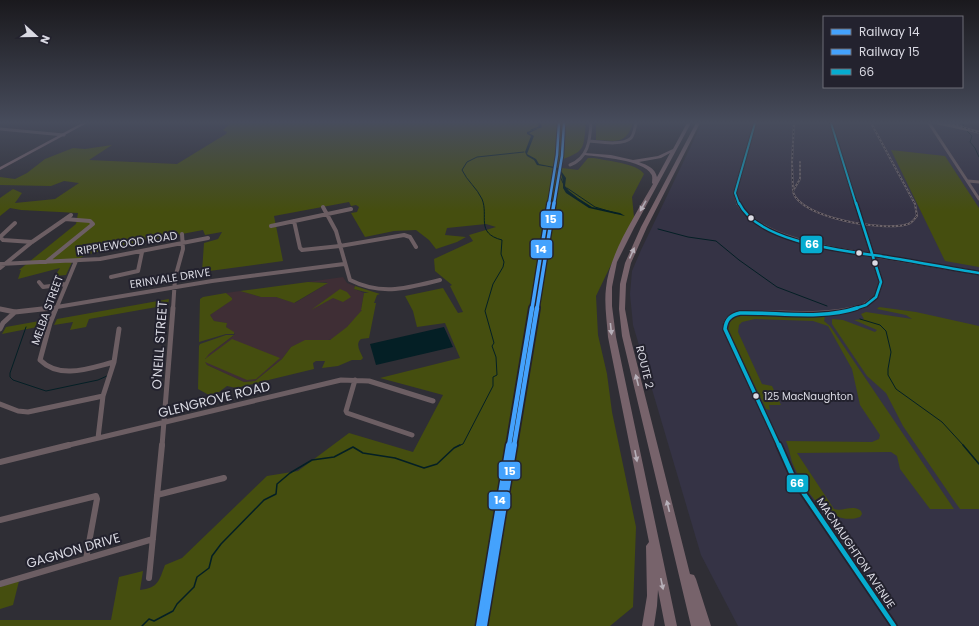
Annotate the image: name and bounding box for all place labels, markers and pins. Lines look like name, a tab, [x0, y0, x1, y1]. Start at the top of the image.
unlabelled marker	[746, 213, 756, 223]
unlabelled marker	[854, 248, 864, 258]
unlabelled marker	[870, 258, 880, 268]
place label: 125 MacNaughton	[764, 389, 853, 404]
marker: 125 MacNaughton	[751, 391, 761, 401]

